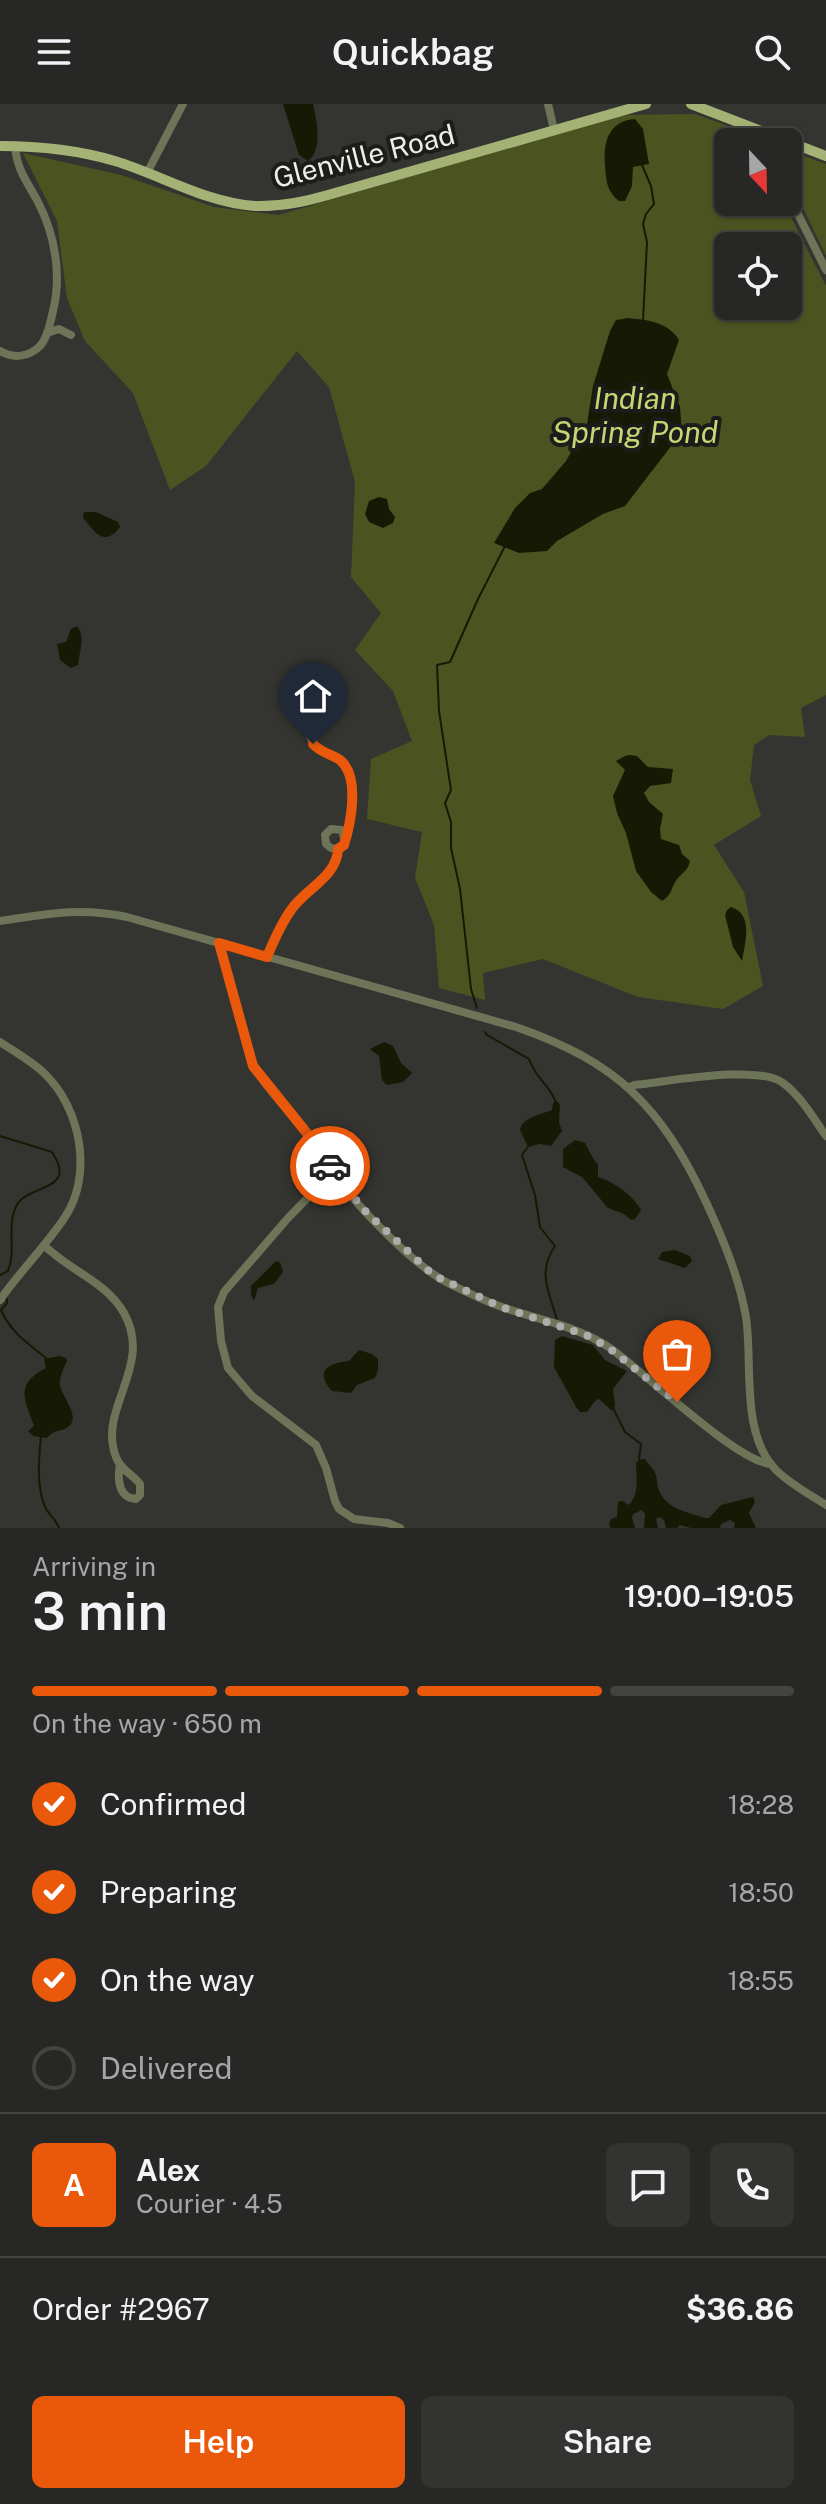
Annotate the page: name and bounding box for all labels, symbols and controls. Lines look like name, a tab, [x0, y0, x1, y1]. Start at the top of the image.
icon: menu	[32, 30, 76, 74]
icon: search	[750, 30, 794, 74]
text: Quickbag	[332, 31, 494, 73]
street label: Glenville Road	[270, 117, 458, 194]
north arrow	[714, 128, 802, 216]
map controls	[714, 128, 802, 320]
button: locate	[714, 232, 802, 320]
water label: Indian Spring Pond	[552, 380, 718, 450]
pin	[279, 662, 347, 744]
icon: home	[291, 674, 335, 718]
courier	[290, 1126, 370, 1206]
icon: car	[308, 1144, 352, 1188]
pin	[643, 1320, 711, 1402]
icon: bag	[655, 1332, 699, 1376]
text: Arriving in	[32, 1551, 156, 1582]
text: 19:00–19:05	[624, 1578, 794, 1614]
text: 3 min	[32, 1581, 168, 1642]
text: On the way · 650 m	[32, 1708, 262, 1739]
icon: check	[32, 1782, 76, 1826]
text: Confirmed	[100, 1786, 246, 1822]
text: 18:28	[728, 1789, 794, 1820]
icon: check	[32, 1870, 76, 1914]
text: Preparing	[100, 1874, 237, 1910]
text: 18:50	[728, 1877, 794, 1908]
icon: check	[32, 1958, 76, 2002]
text: On the way	[100, 1962, 254, 1998]
text: 18:55	[727, 1965, 794, 1996]
text: Delivered	[100, 2050, 232, 2086]
button: chat	[606, 2143, 690, 2227]
button: phone	[710, 2143, 794, 2227]
text: Alex	[136, 2152, 200, 2188]
text: A	[63, 2167, 85, 2203]
text: Courier · 4.5	[136, 2188, 283, 2219]
text: Order #2967	[32, 2291, 210, 2327]
text: $36.86	[686, 2291, 794, 2327]
button: Help	[32, 2396, 405, 2488]
button: Share	[421, 2396, 794, 2488]

